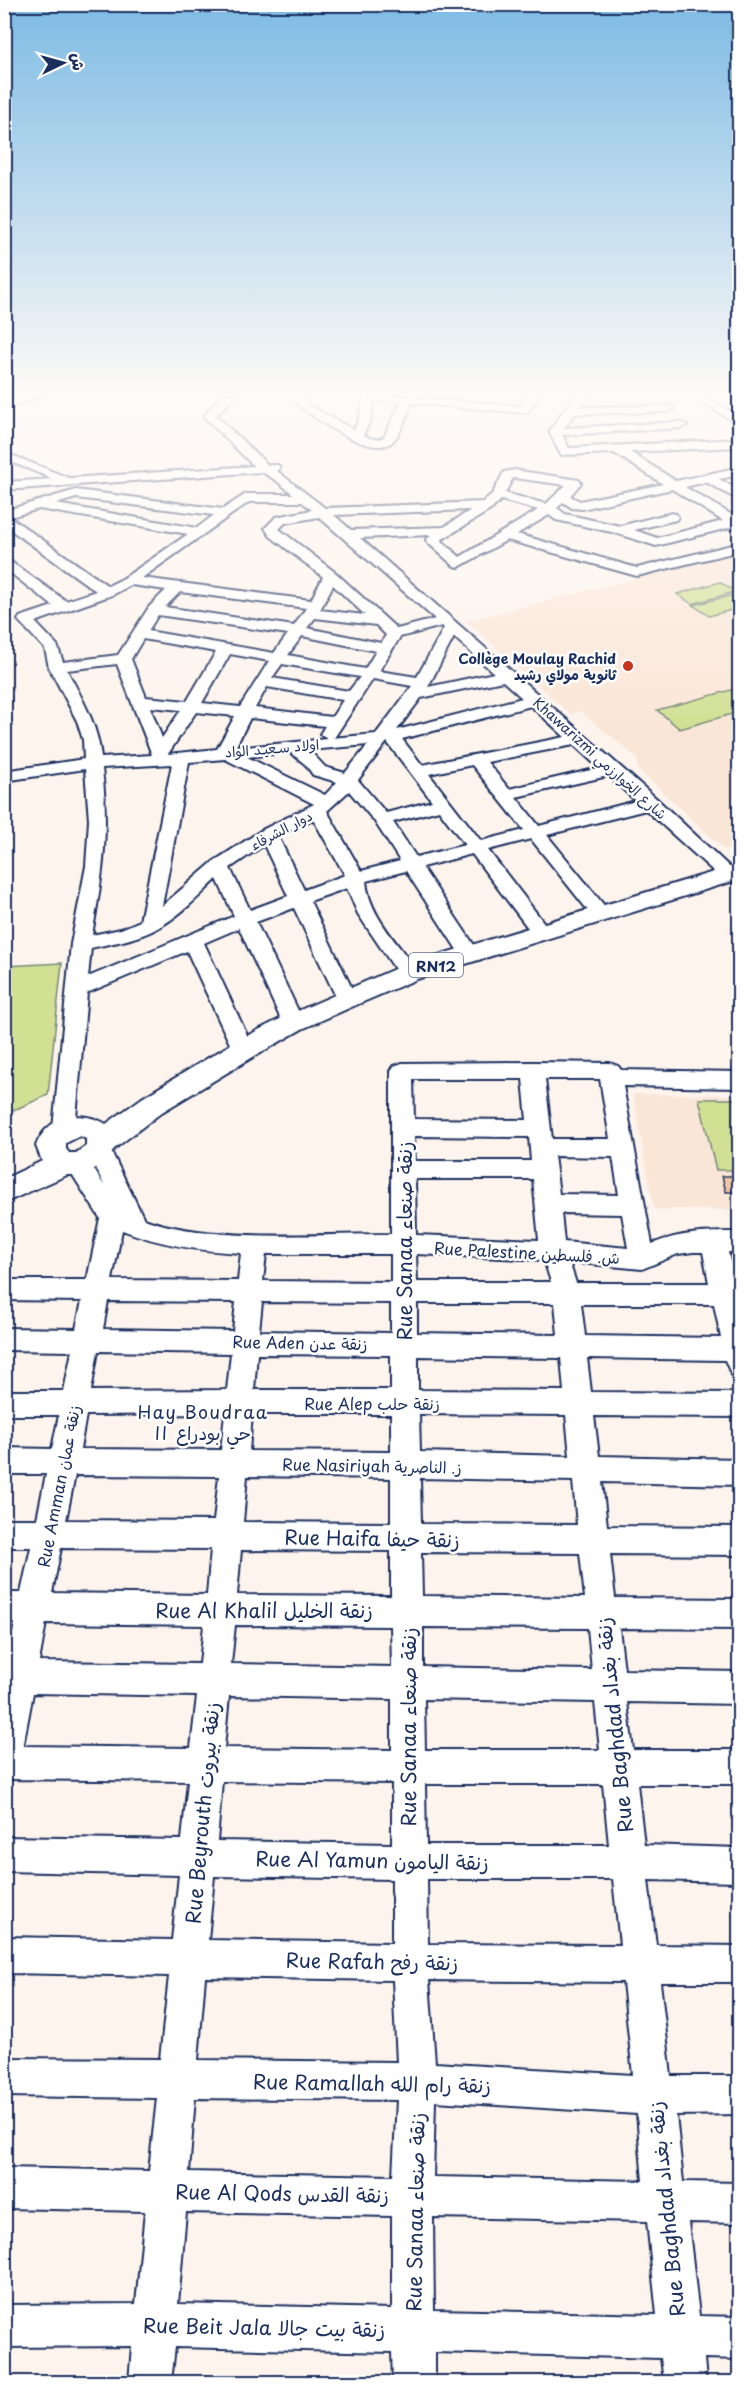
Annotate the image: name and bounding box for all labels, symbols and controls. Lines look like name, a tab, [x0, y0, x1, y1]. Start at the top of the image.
north arrow	[33, 33, 93, 93]
text: ش	[66, 52, 92, 71]
place label: Collège Moulay Rachid ثانوية مولاي رشيد	[458, 648, 617, 686]
marker: Collège Moulay Rachid ثانوية مولاي رشيد	[621, 659, 635, 673]
street label: Khawarizmi شارع الخوارزمي	[526, 692, 672, 826]
street label: اولاد سـعيـد الواد	[224, 733, 320, 763]
street label: دوار الشرفاء	[246, 805, 316, 855]
road number: RN12	[409, 953, 463, 977]
street label: Rue Sanaa زنقة صنعاء	[389, 1141, 419, 1341]
street label: Rue Palestine ش. فلسطين	[433, 1235, 621, 1269]
street label: Rue Aden زنقة عدن	[232, 1329, 368, 1355]
street label: Rue Alep زنقة حلب	[304, 1391, 440, 1415]
district label: Hay Boudraa II حي بودراع	[137, 1398, 269, 1450]
street label: Rue Amman زنقة عمان	[30, 1403, 86, 1569]
street label: Rue Nasiriyah ز. الناصرية	[282, 1451, 462, 1479]
street label: Rue Haifa زنقة حيفا	[284, 1521, 460, 1555]
street label: Rue Al Khalil زنقة الخليل	[155, 1595, 373, 1625]
street label: Rue Baghdad زنقة بغداد	[588, 1616, 640, 1834]
street label: Rue Sanaa زنقة صنعاء	[393, 1627, 423, 1827]
street label: Rue Beyrouth زنقة بيروت	[177, 1701, 227, 1925]
street label: Rue Al Yamun زنقة اليامون	[255, 1843, 489, 1877]
street label: Rue Rafah زنقة رفح	[286, 1944, 458, 1978]
street label: Rue Ramallah زنقة رام الله	[253, 2066, 491, 2101]
street label: Rue Baghdad زنقة بغداد	[640, 2100, 692, 2318]
street label: Rue Sanaa زنقة صنعاء	[398, 2112, 432, 2312]
street label: Rue Al Qods زنقة القدس	[175, 2176, 389, 2210]
street label: Rue Beit Jala زنقة بيت جالا	[143, 2310, 385, 2344]

